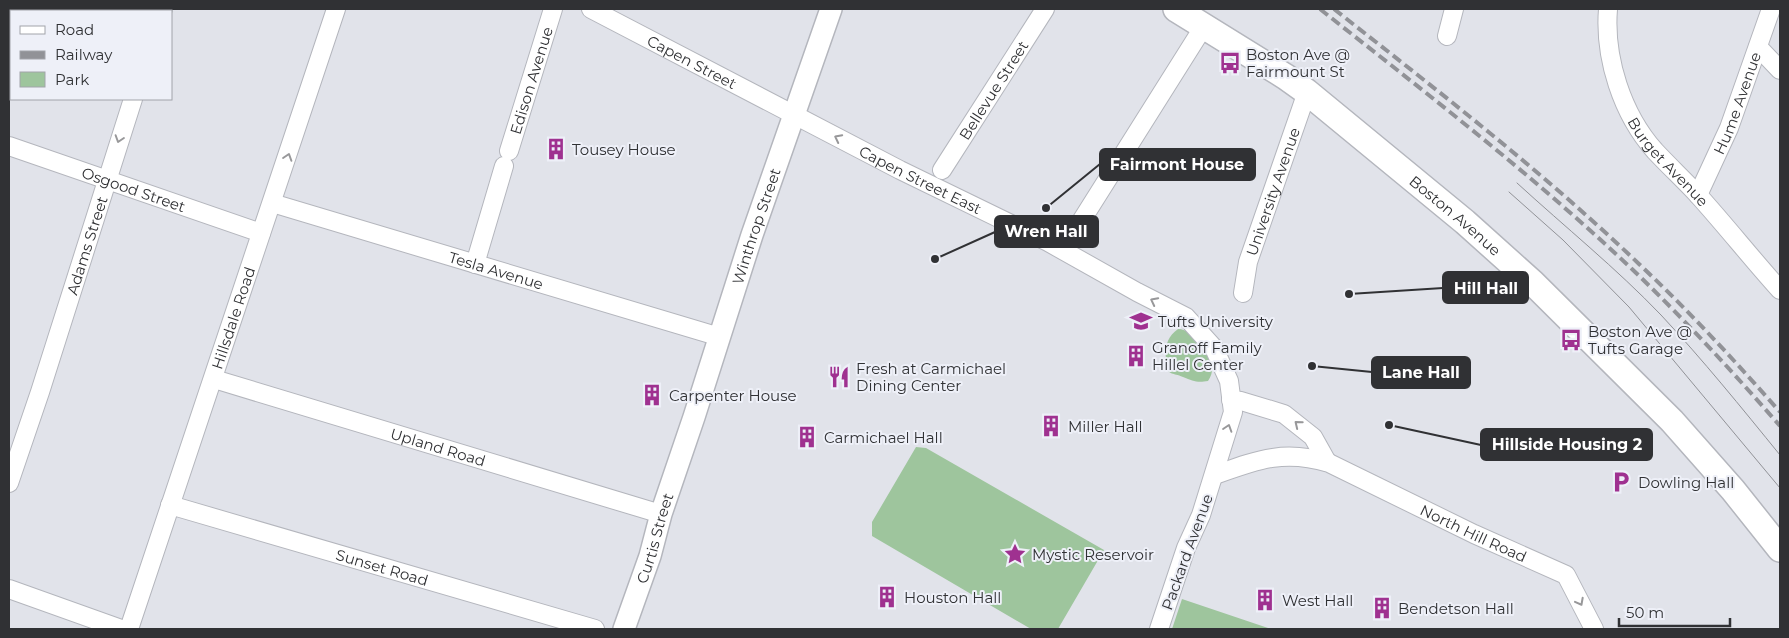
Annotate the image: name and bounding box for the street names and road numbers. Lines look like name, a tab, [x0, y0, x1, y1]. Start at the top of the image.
street label: Edison Avenue	[505, 24, 556, 136]
street label: Capen Street	[644, 31, 740, 93]
street label: Bellevue Street	[954, 37, 1032, 143]
street label: Hume Avenue	[1709, 49, 1765, 157]
street label: Burget Avenue	[1624, 114, 1713, 210]
street label: University Avenue	[1241, 125, 1303, 258]
street label: Capen Street East	[856, 141, 985, 218]
street label: Osgood Street	[79, 162, 188, 216]
street label: Winthrop Street	[727, 165, 784, 287]
street label: Boston Avenue	[1406, 171, 1505, 259]
street label: Adams Street	[62, 194, 111, 297]
street label: Tesla Avenue	[447, 247, 546, 293]
street label: Hillsdale Road	[207, 264, 259, 372]
street label: Upland Road	[388, 423, 488, 470]
street label: Curtis Street	[632, 490, 677, 586]
street label: Packard Avenue	[1157, 491, 1217, 613]
street label: North Hill Road	[1417, 500, 1530, 566]
street label: Sunset Road	[334, 544, 430, 589]

